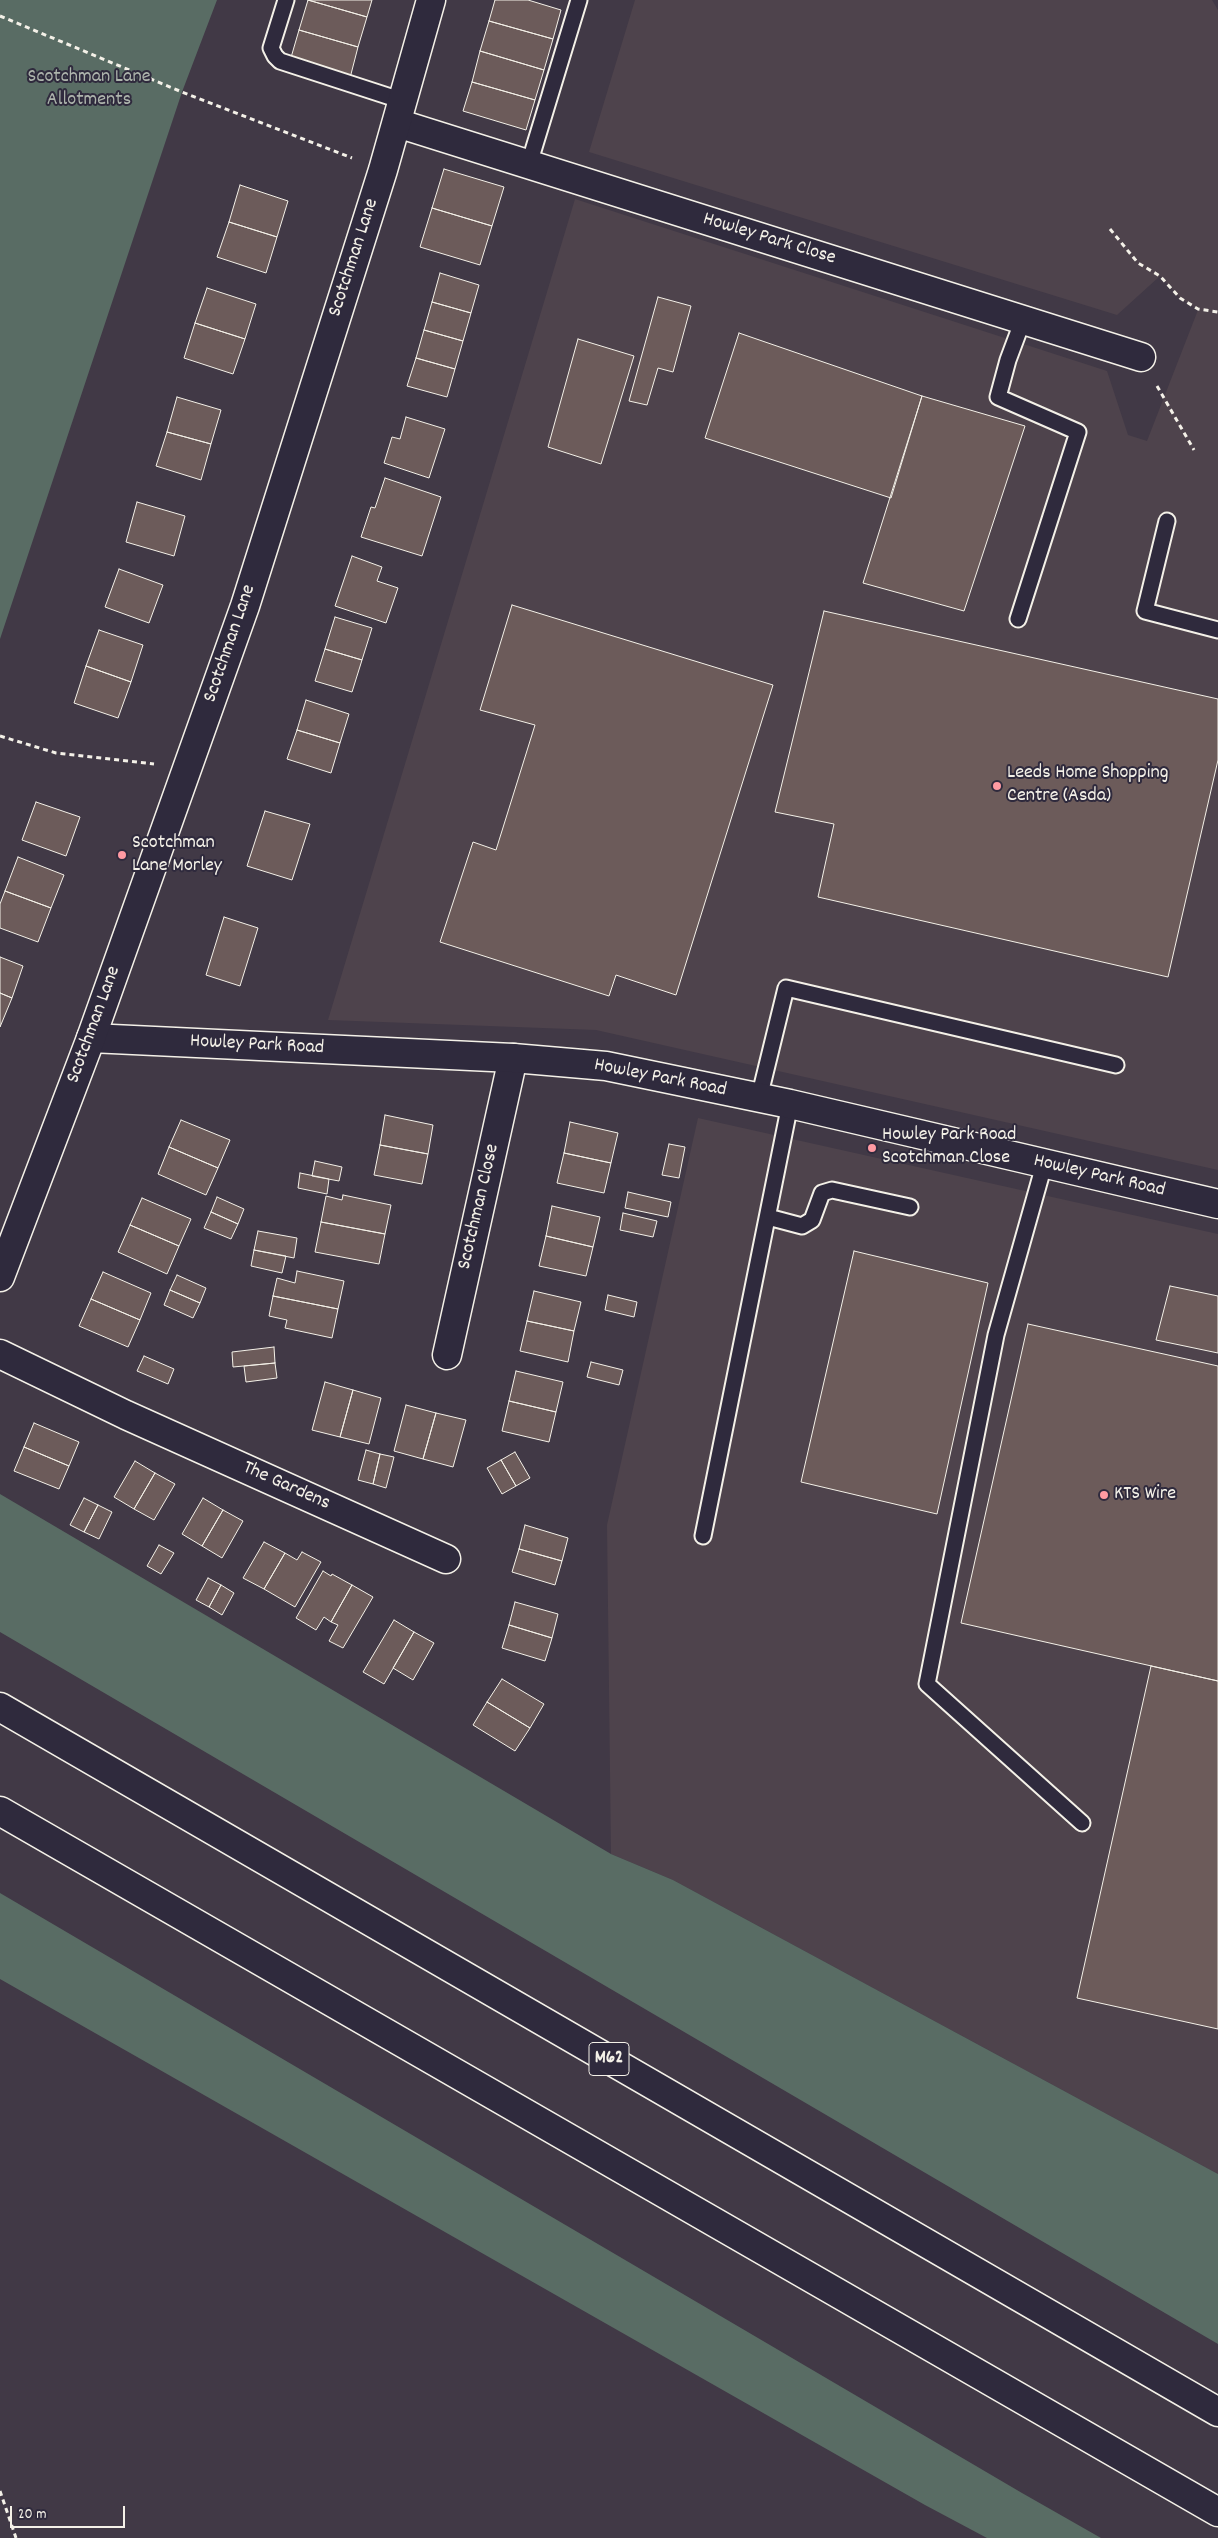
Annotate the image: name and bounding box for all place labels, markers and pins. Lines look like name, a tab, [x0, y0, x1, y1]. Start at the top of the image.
place label: Leeds Home Shopping Centre (Asda)	[1007, 762, 1168, 809]
marker: Leeds Home Shopping Centre (Asda)	[991, 780, 1003, 792]
place label: Scotchman Lane Morley	[132, 832, 222, 879]
marker: Scotchman Lane Morley	[116, 849, 128, 861]
place label: Howley Park Road Scotchman Close	[882, 1124, 1016, 1171]
marker: Howley Park Road Scotchman Close	[866, 1142, 878, 1154]
place label: KTS Wire	[1114, 1483, 1176, 1507]
marker: KTS Wire	[1098, 1489, 1110, 1501]

